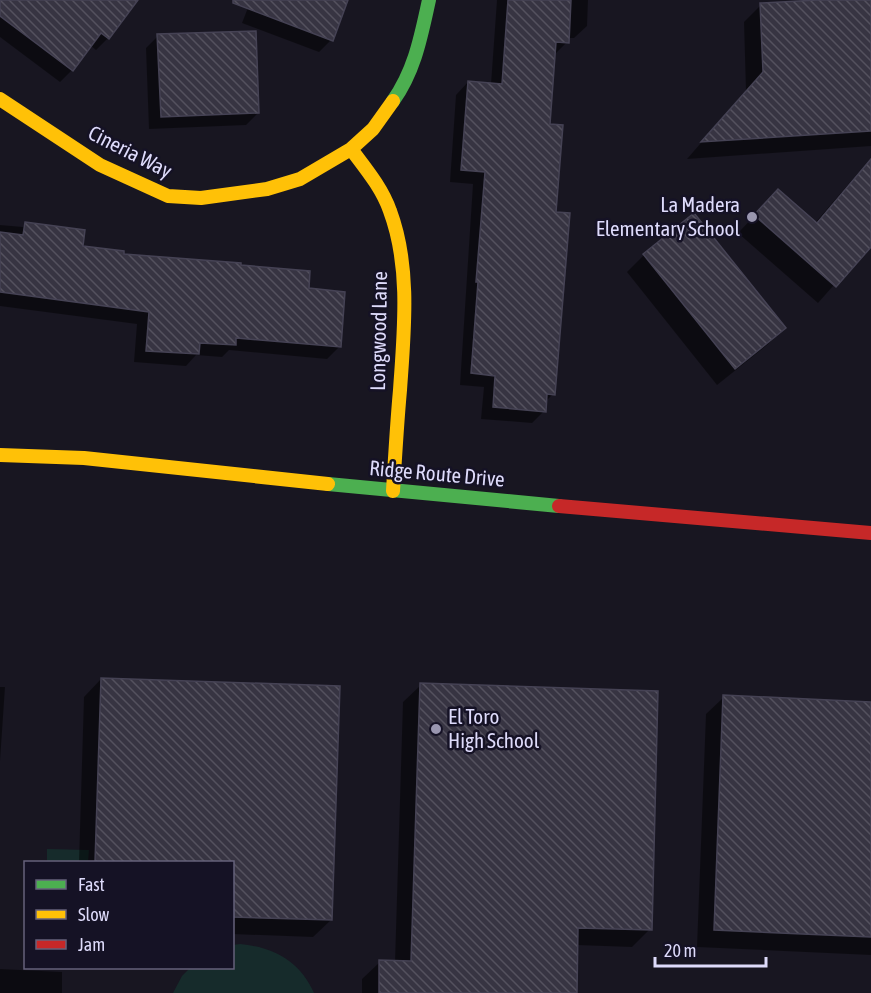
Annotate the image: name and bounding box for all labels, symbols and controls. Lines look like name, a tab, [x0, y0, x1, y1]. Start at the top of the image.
street label: Cineria Way	[85, 120, 177, 183]
place label: La Madera Elementary School	[596, 192, 740, 240]
marker: La Madera Elementary School	[745, 210, 759, 224]
street label: Longwood Lane	[365, 271, 391, 391]
street label: Ridge Route Drive	[368, 455, 506, 491]
place label: El Toro High School	[448, 704, 540, 752]
marker: El Toro High School	[429, 722, 443, 736]
legend	[24, 861, 234, 969]
text: Fast	[78, 874, 105, 895]
text: Slow	[78, 904, 109, 925]
scale bar	[655, 930, 766, 968]
text: Jam	[78, 934, 105, 955]
text: 20 m	[664, 940, 696, 961]

